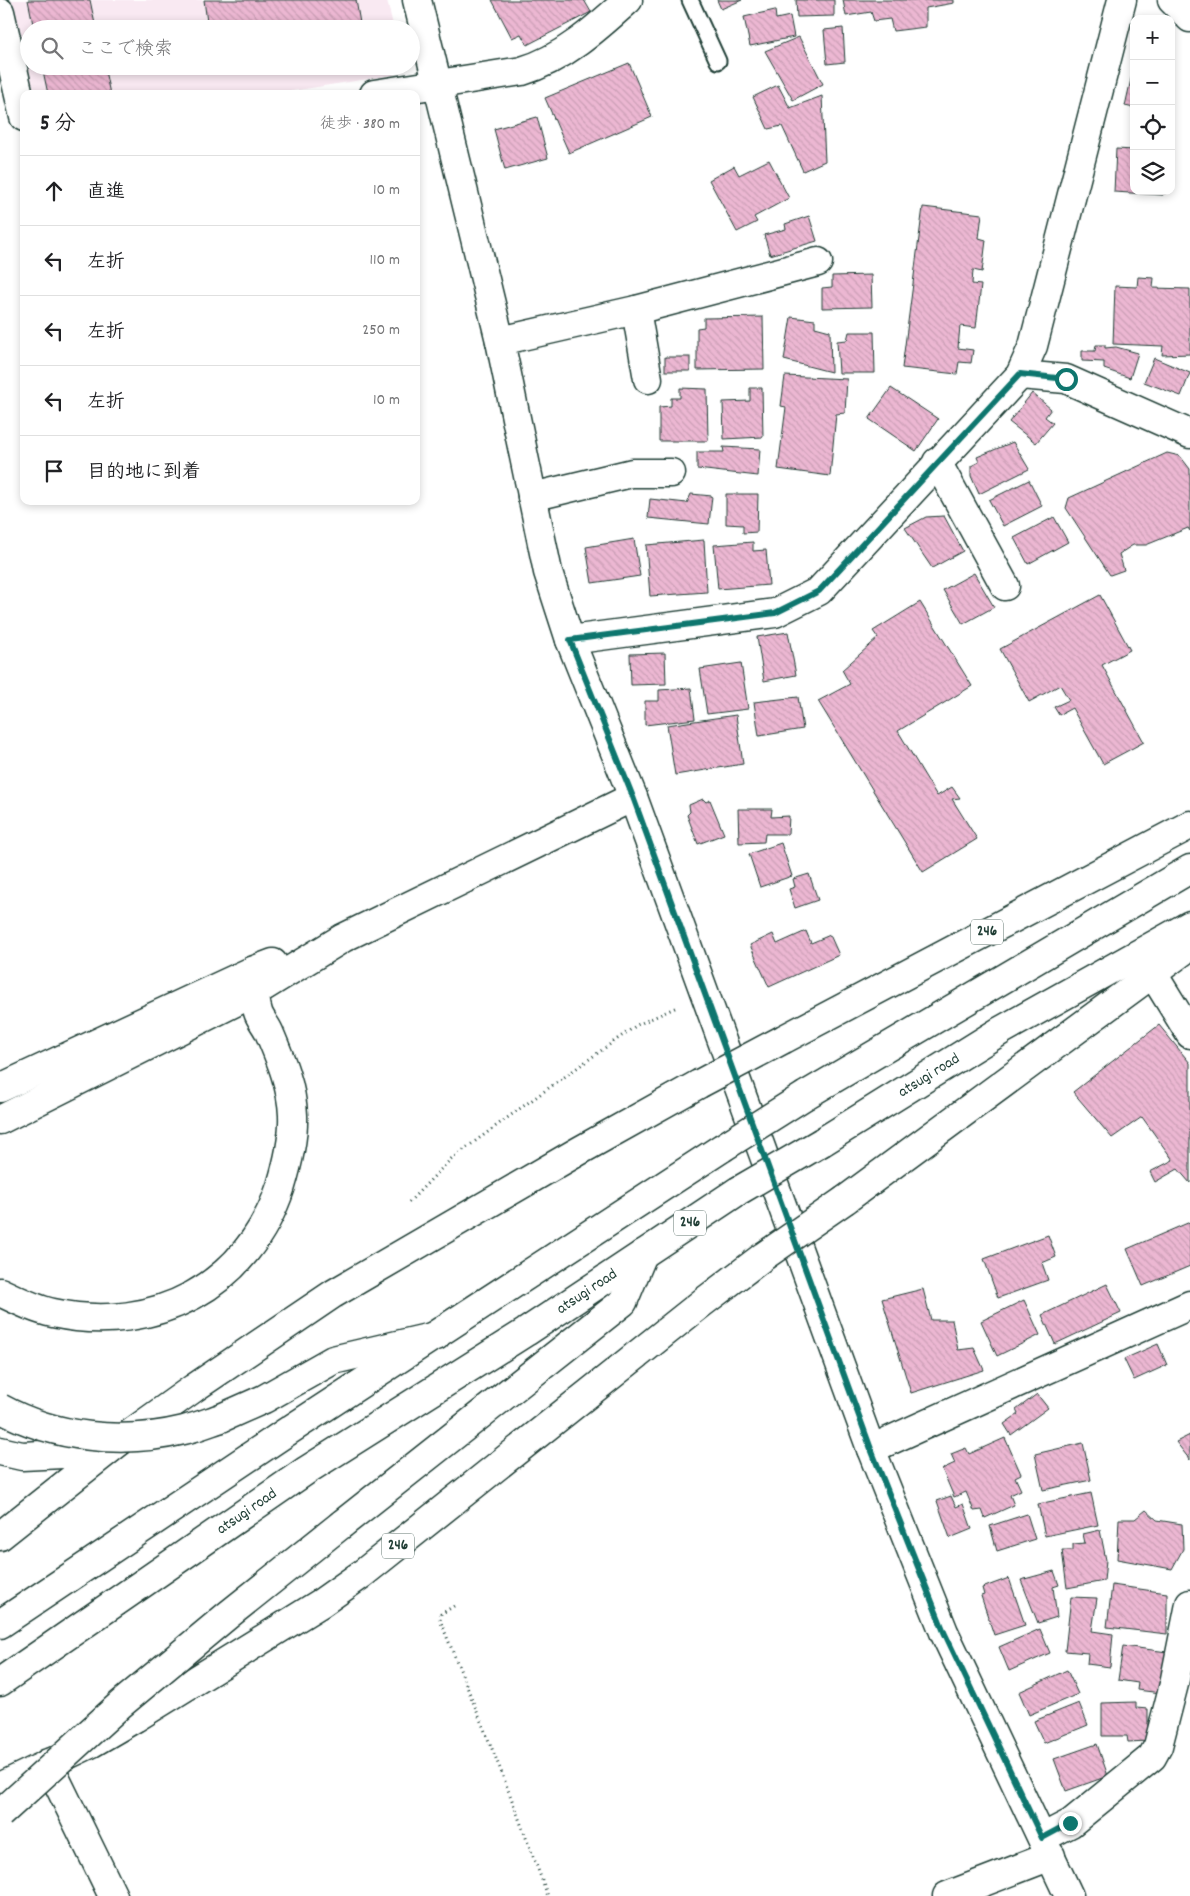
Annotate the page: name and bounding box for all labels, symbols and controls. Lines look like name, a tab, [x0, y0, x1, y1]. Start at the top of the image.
map controls	[1130, 15, 1175, 195]
button: +	[1130, 15, 1175, 60]
search box	[20, 20, 420, 75]
icon: search	[38, 34, 66, 62]
text: ここで検索	[78, 37, 173, 64]
button: −	[1130, 60, 1175, 105]
button: locate	[1130, 105, 1175, 150]
text: 5 分	[40, 110, 76, 140]
text: 徒歩 · 380 m	[320, 113, 400, 136]
button: layers	[1130, 150, 1175, 195]
icon: ahead	[40, 177, 68, 205]
text: 10 m	[373, 179, 400, 202]
text: 直進	[87, 180, 125, 207]
icon: left	[40, 247, 68, 275]
text: 110 m	[370, 249, 400, 272]
text: 左折	[87, 250, 125, 277]
icon: left	[40, 317, 68, 345]
text: 250 m	[362, 319, 400, 342]
text: 左折	[87, 320, 125, 347]
route start	[1055, 368, 1078, 391]
icon: left	[40, 387, 68, 415]
text: 10 m	[373, 389, 400, 412]
text: 左折	[87, 390, 125, 417]
icon: arrive	[40, 457, 68, 485]
text: 目的地に到着	[87, 460, 201, 487]
road number: 246	[971, 920, 1003, 944]
street label: atsugi road	[894, 1047, 964, 1103]
road number: 246	[674, 1210, 706, 1236]
street label: atsugi road	[552, 1263, 622, 1320]
street label: atsugi road	[212, 1483, 282, 1541]
road number: 246	[382, 1534, 414, 1558]
route end	[1059, 1812, 1082, 1835]

